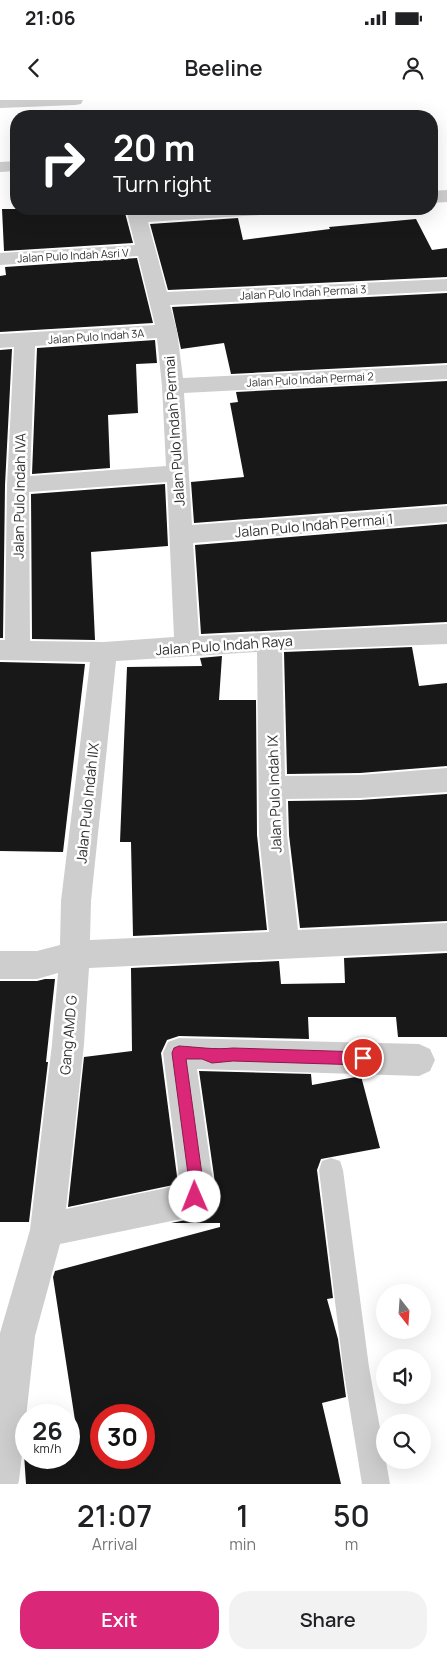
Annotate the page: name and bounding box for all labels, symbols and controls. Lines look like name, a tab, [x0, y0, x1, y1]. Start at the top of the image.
text: 21:06	[25, 5, 75, 31]
text: Beeline	[184, 53, 263, 83]
icon: back	[20, 54, 48, 82]
icon: person	[399, 54, 427, 82]
text: 20 m	[113, 124, 195, 172]
icon: right	[30, 130, 95, 195]
text: Turn right	[113, 169, 211, 199]
street label: Jalan Pulo Indah Asri V	[17, 245, 129, 265]
street label: Jalan Pulo Indah Permai 3	[239, 281, 367, 303]
street label: Jalan Pulo Indah 3A	[47, 325, 145, 347]
street label: Jalan Pulo Indah Permai	[159, 355, 189, 507]
street label: Jalan Pulo Indah Permai 2	[246, 368, 374, 390]
street label: Jalan Pulo Indah IVA	[8, 433, 30, 559]
street label: Jalan Pulo Indah Permai 1	[234, 509, 394, 541]
street label: Jalan Pulo Indah Raya	[155, 631, 293, 659]
street label: Jalan Pulo Indah IX	[262, 734, 286, 853]
street label: Jalan Pulo Indah IIX	[71, 741, 103, 864]
street label: Gang AMD G	[55, 994, 81, 1076]
pin	[342, 1037, 384, 1079]
icon: arrive	[349, 1044, 377, 1072]
position arrow	[168, 1170, 220, 1222]
north arrow	[376, 1284, 431, 1339]
map controls	[376, 1284, 431, 1469]
button: sound	[376, 1349, 431, 1404]
speed limit sign: 30	[90, 1404, 155, 1469]
text: 26	[32, 1413, 63, 1448]
button: search	[376, 1414, 431, 1469]
text: km/h	[34, 1440, 61, 1457]
text: 21:07	[77, 1495, 152, 1536]
text: 1	[236, 1495, 249, 1536]
text: 50	[333, 1495, 370, 1536]
text: Arrival	[92, 1533, 137, 1555]
text: min	[229, 1533, 256, 1555]
text: m	[345, 1533, 358, 1555]
button: Exit	[20, 1591, 219, 1649]
button: Share	[229, 1591, 427, 1649]

